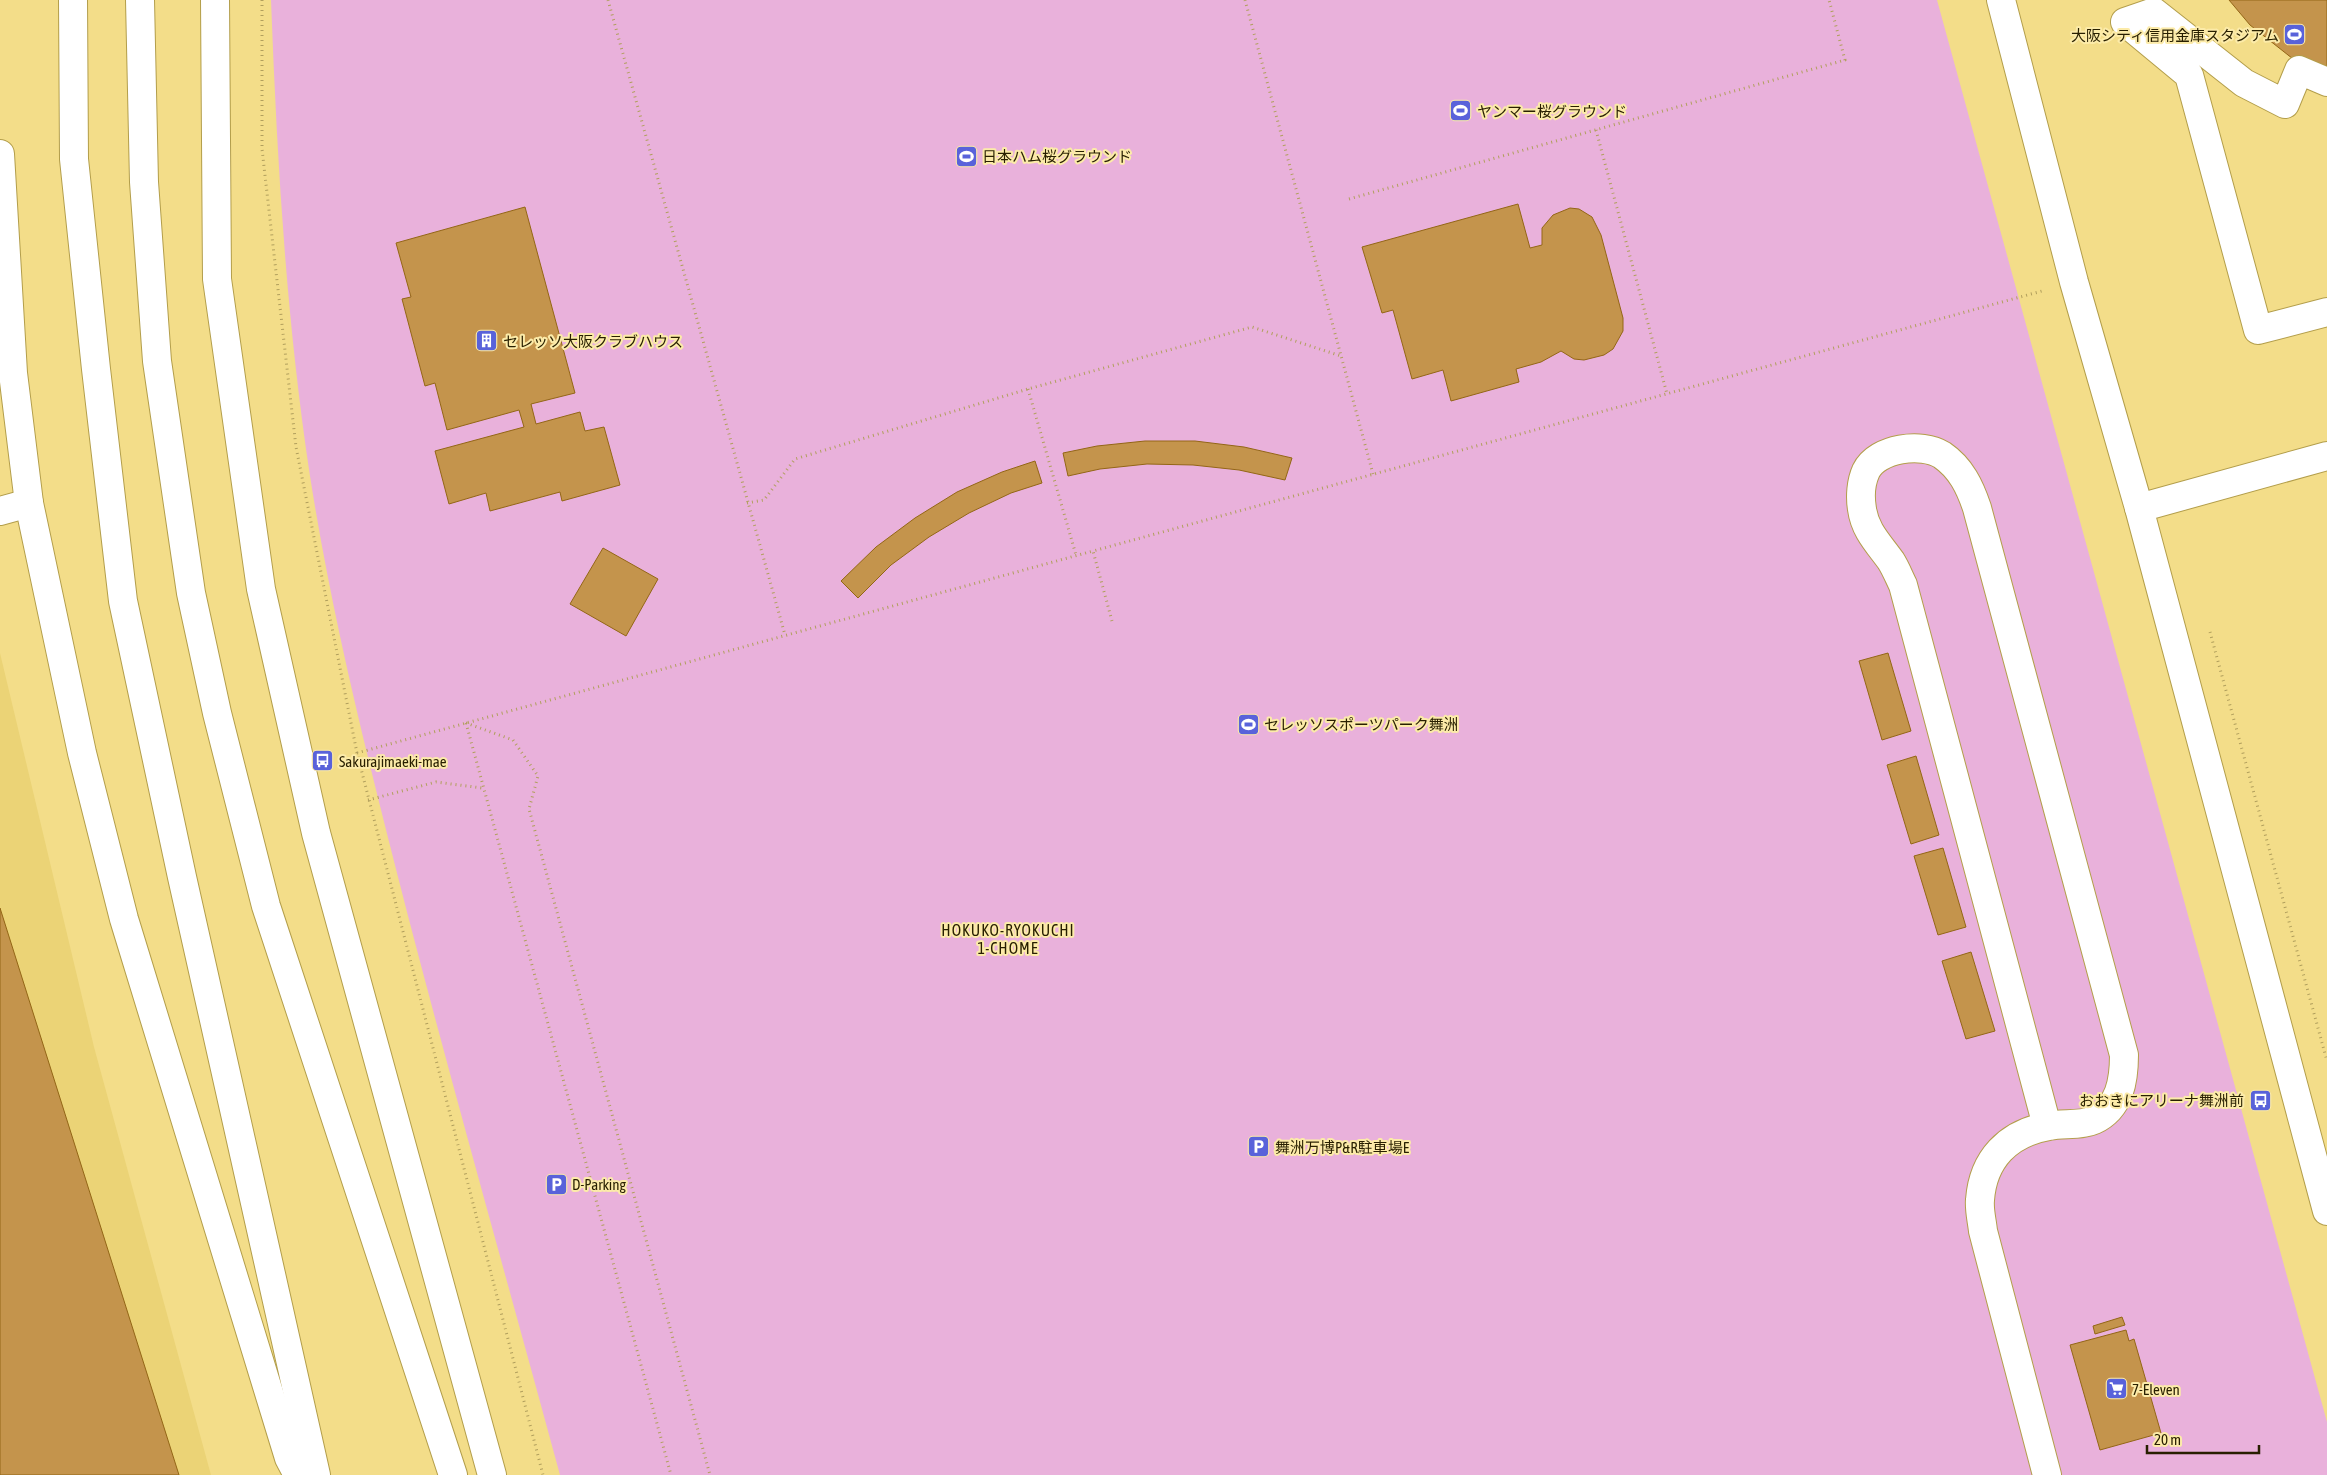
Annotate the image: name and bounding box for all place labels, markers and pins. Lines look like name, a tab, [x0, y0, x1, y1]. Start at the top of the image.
sports icon: 大阪シティ信用金庫スタジアム	[2283, 23, 2307, 47]
place label: 大阪シティ信用金庫スタジアム	[2071, 27, 2279, 44]
sports icon: ヤンマー桜グラウンド	[1449, 99, 1473, 123]
place label: ヤンマー桜グラウンド	[1477, 103, 1627, 120]
sports icon: 日本ハム桜グラウンド	[954, 144, 978, 168]
place label: 日本ハム桜グラウンド	[982, 148, 1132, 165]
building icon: セレッソ大阪クラブハウス	[475, 329, 499, 353]
place label: セレッソ大阪クラブハウス	[503, 333, 683, 350]
sports icon: セレッソスポーツパーク舞洲	[1236, 712, 1260, 736]
place label: セレッソスポーツパーク舞洲	[1264, 716, 1459, 733]
bus stop icon: Sakurajimaeki-mae	[311, 749, 335, 773]
place label: Sakurajimaeki-mae	[339, 753, 447, 770]
bus stop icon: おおきにアリーナ舞洲前	[2248, 1088, 2272, 1112]
place label: おおきにアリーナ舞洲前	[2079, 1092, 2244, 1109]
parking icon: 舞洲万博P&R駐車場E	[1247, 1135, 1271, 1159]
place label: 舞洲万博P&R駐車場E	[1275, 1139, 1410, 1156]
parking icon: D-Parking	[544, 1172, 568, 1196]
place label: D-Parking	[572, 1176, 626, 1193]
supermarket icon: 7-Eleven	[2104, 1377, 2128, 1401]
place label: 7-Eleven	[2132, 1381, 2180, 1398]

